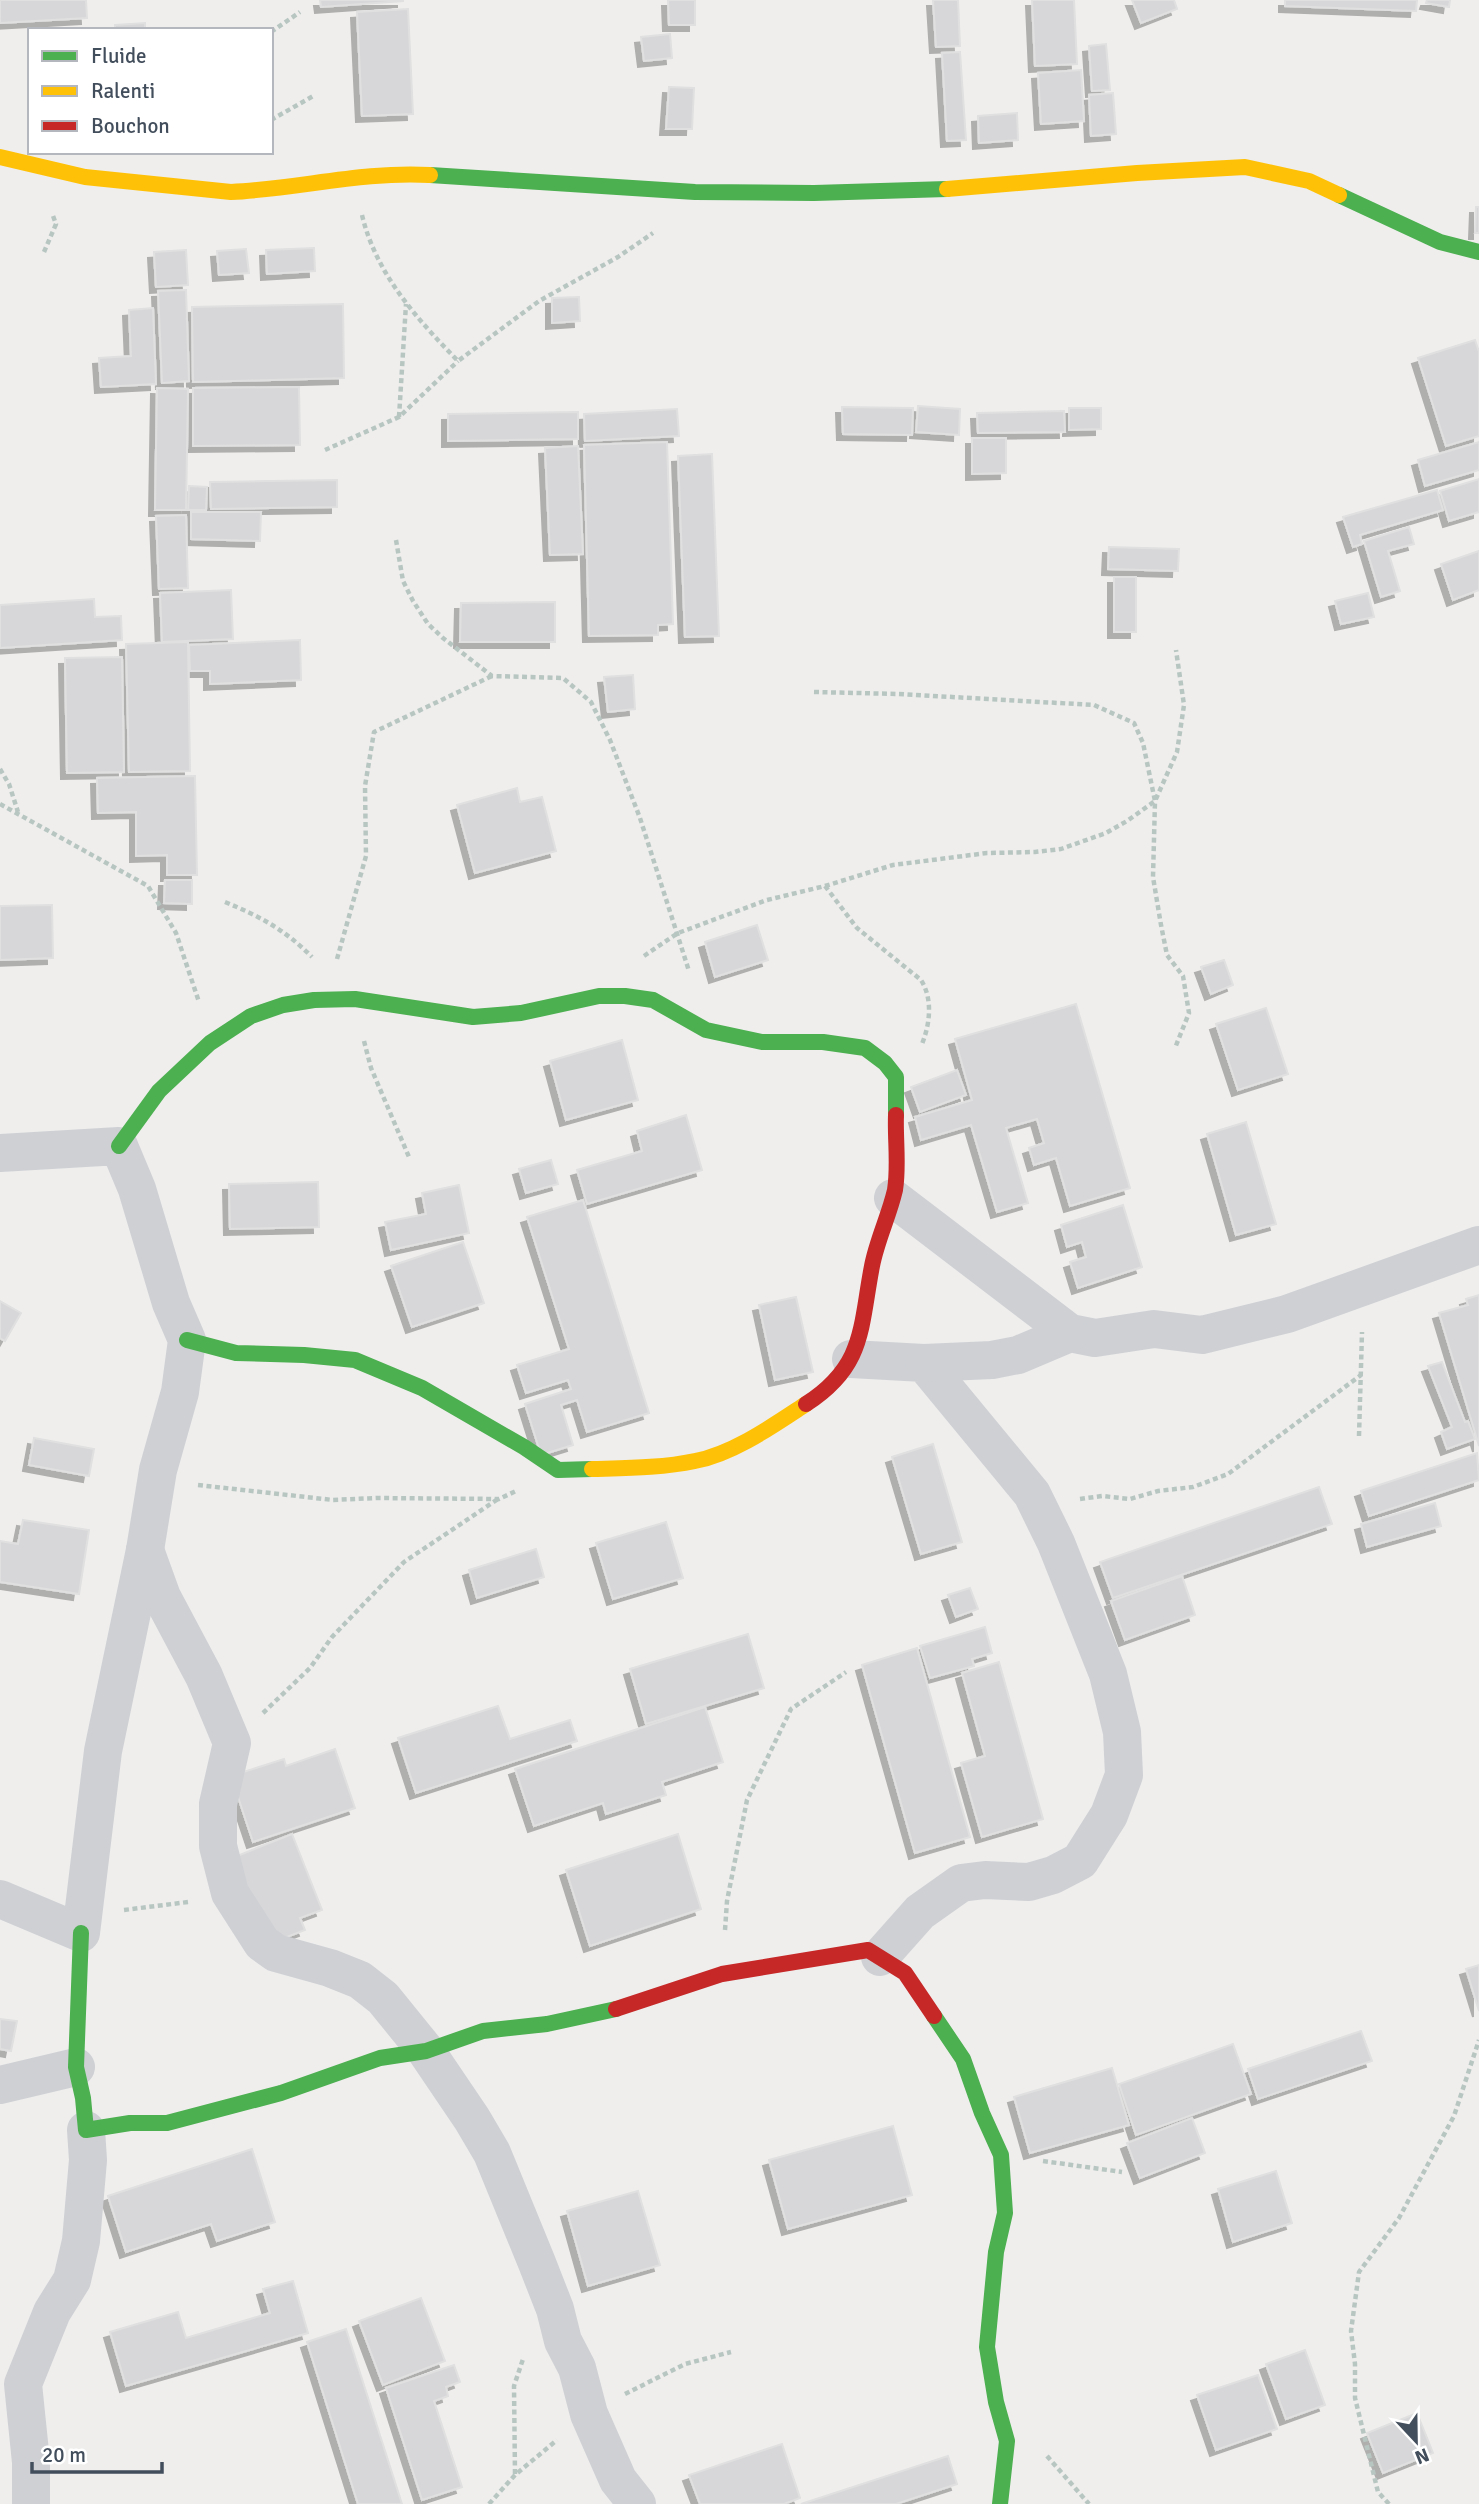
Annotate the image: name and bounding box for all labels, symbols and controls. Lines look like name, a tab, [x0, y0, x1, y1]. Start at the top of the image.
legend	[28, 28, 273, 154]
text: Fluide	[91, 43, 147, 69]
text: Ralenti	[91, 78, 155, 104]
text: Bouchon	[91, 113, 170, 139]
north arrow	[1381, 2406, 1451, 2476]
scale bar	[32, 2430, 161, 2474]
text: 20 m	[42, 2442, 86, 2468]
text: N	[1411, 2442, 1433, 2469]

